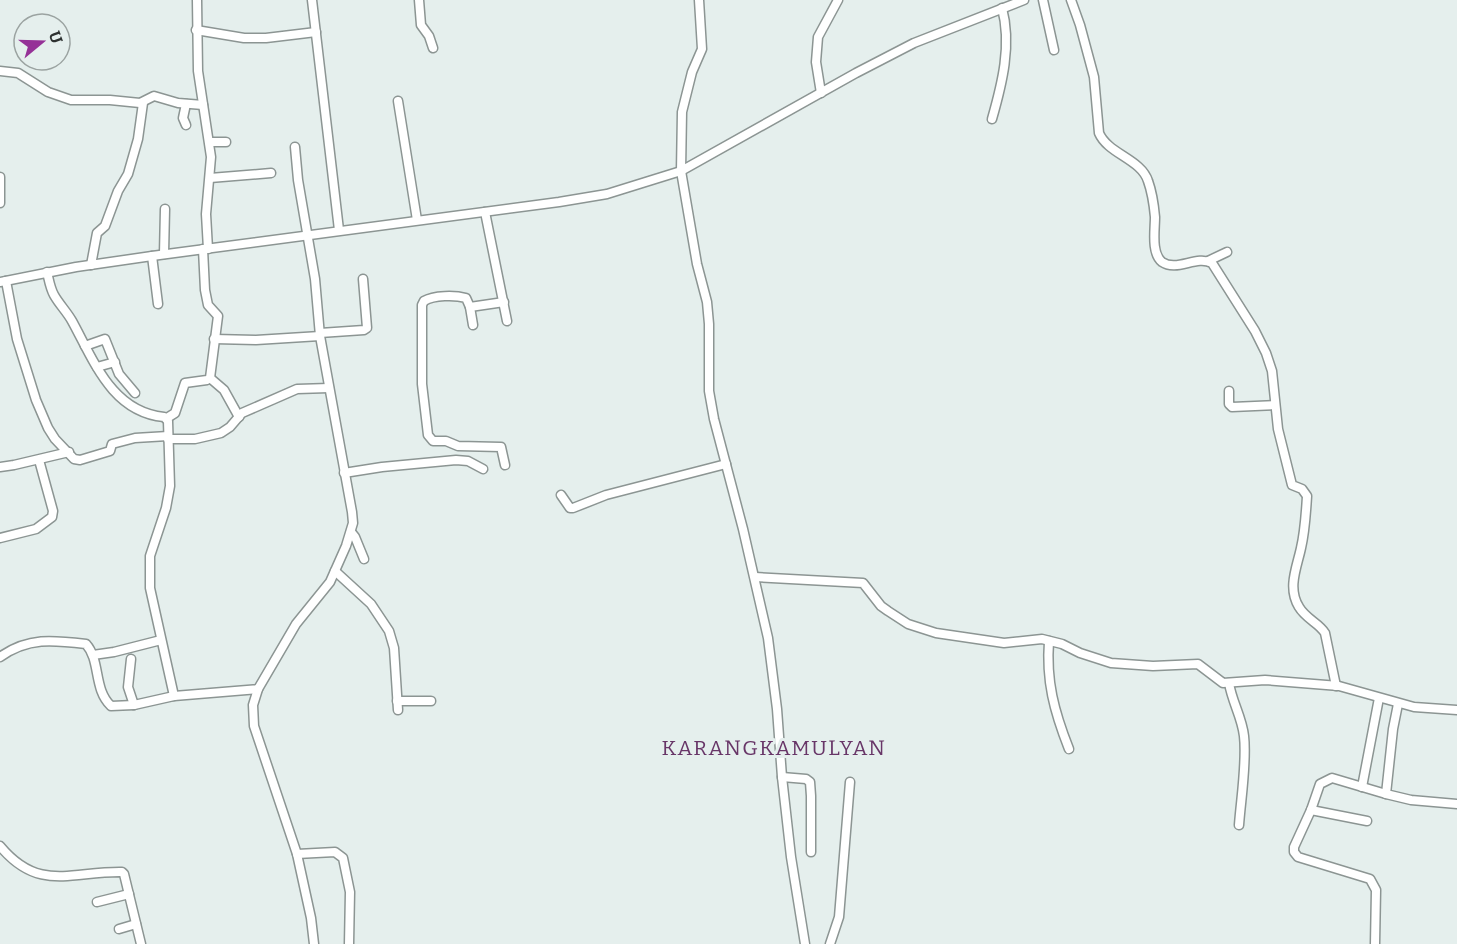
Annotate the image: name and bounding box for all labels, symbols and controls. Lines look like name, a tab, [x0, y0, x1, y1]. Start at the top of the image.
north arrow	[12, 12, 72, 72]
text: U	[45, 29, 67, 46]
district label: KARANGKAMULYAN	[661, 735, 887, 761]

